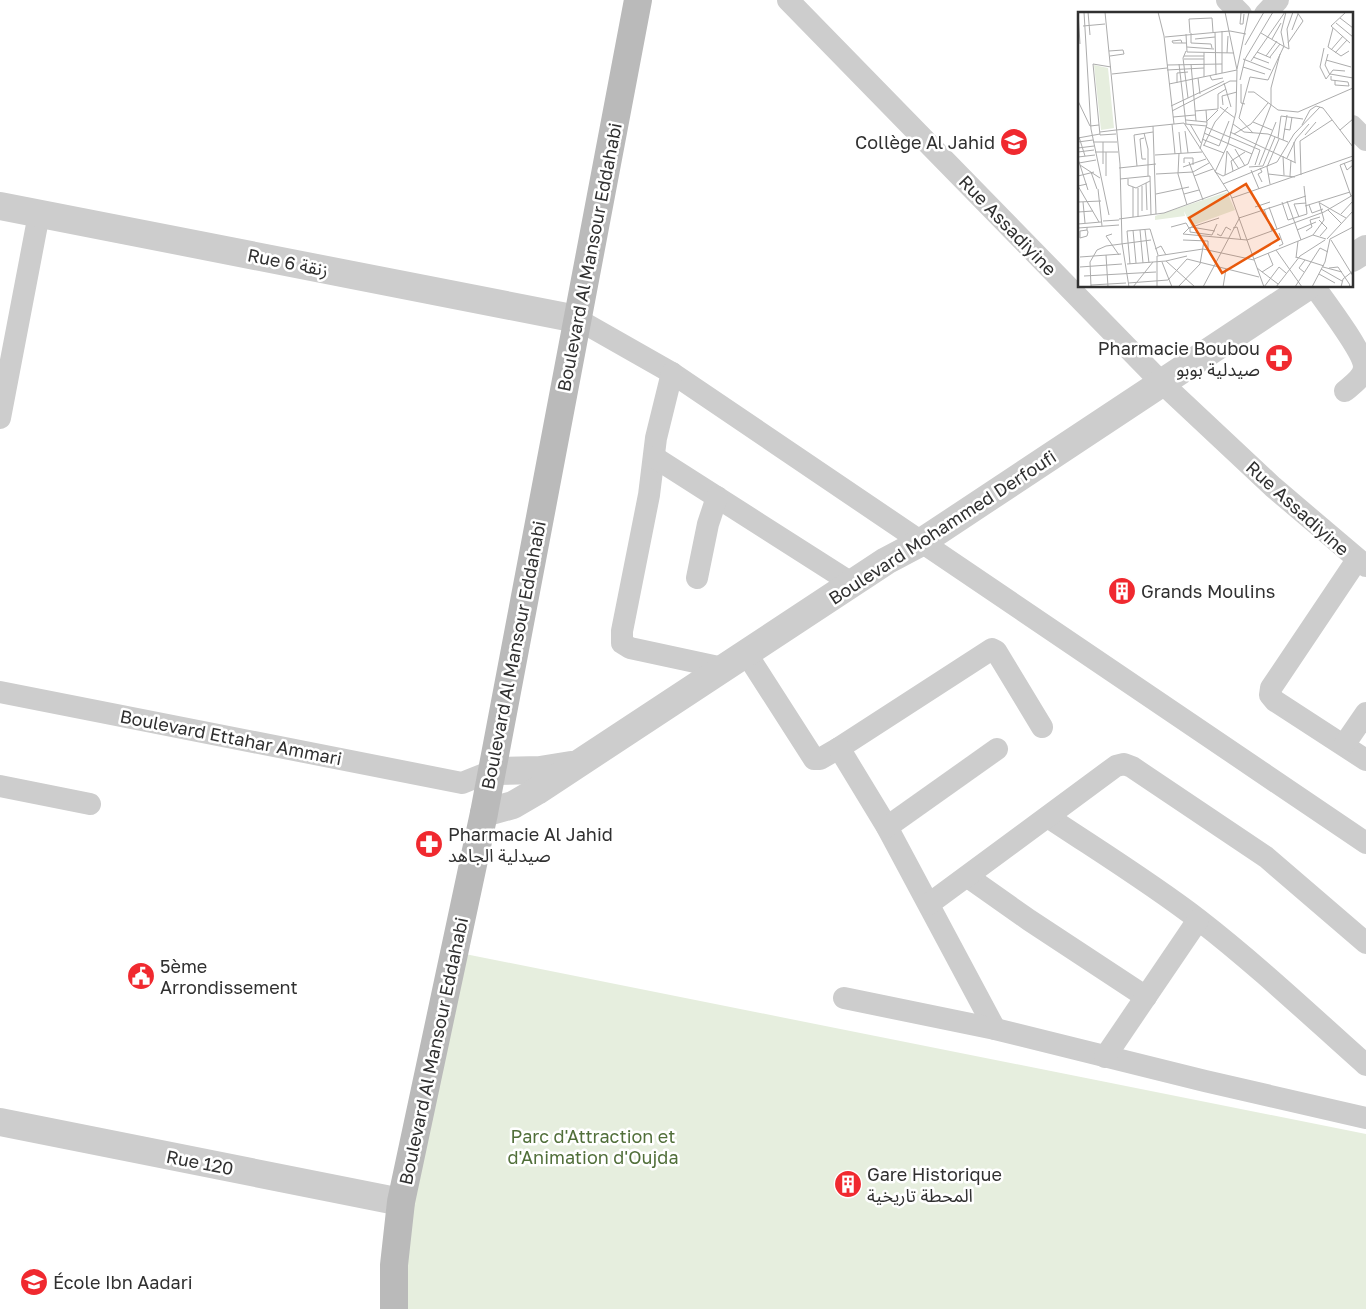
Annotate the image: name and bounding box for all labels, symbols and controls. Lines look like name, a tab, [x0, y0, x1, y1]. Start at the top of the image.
inset map	[1078, 12, 1354, 288]
street label: Boulevard Al Mansour Eddahabi	[552, 121, 626, 393]
school or university icon: Collège Al Jahid	[999, 127, 1029, 157]
place label: Collège Al Jahid	[855, 131, 995, 153]
street label: Rue Assadiyine	[955, 170, 1061, 280]
street label: Rue 6 زنقة	[246, 243, 330, 282]
place label: Pharmacie Boubou صيدلية بوبو	[1098, 337, 1260, 381]
pharmacy icon: Pharmacie Boubou صيدلية بوبو	[1264, 343, 1294, 373]
street label: Boulevard Mohammed Derfoufi	[824, 445, 1060, 609]
street label: Rue Assadiyine	[1242, 456, 1354, 560]
street label: Boulevard Al Mansour Eddahabi	[476, 519, 550, 791]
building icon: Grands Moulins	[1107, 576, 1137, 606]
place label: Grands Moulins	[1141, 580, 1275, 602]
street label: Boulevard Ettahar Ammari	[118, 705, 344, 769]
place label: Pharmacie Al Jahid صيدلية الجاهد	[448, 823, 613, 866]
pharmacy icon: Pharmacie Al Jahid صيدلية الجاهد	[414, 829, 444, 859]
street label: Boulevard Al Mansour Eddahabi	[394, 915, 472, 1187]
place label: 5ème Arrondissement	[160, 955, 298, 998]
public building icon: 5ème Arrondissement	[126, 961, 156, 991]
park label: Parc d'Attraction et d'Animation d'Oujda	[507, 1125, 679, 1168]
street label: Rue 120	[165, 1145, 235, 1179]
place label: Gare Historique المحطة تاريخية	[867, 1163, 1002, 1207]
building icon: Gare Historique المحطة تاريخية	[833, 1169, 863, 1199]
school or university icon: École Ibn Aadari	[19, 1267, 49, 1297]
place label: École Ibn Aadari	[53, 1271, 193, 1293]

